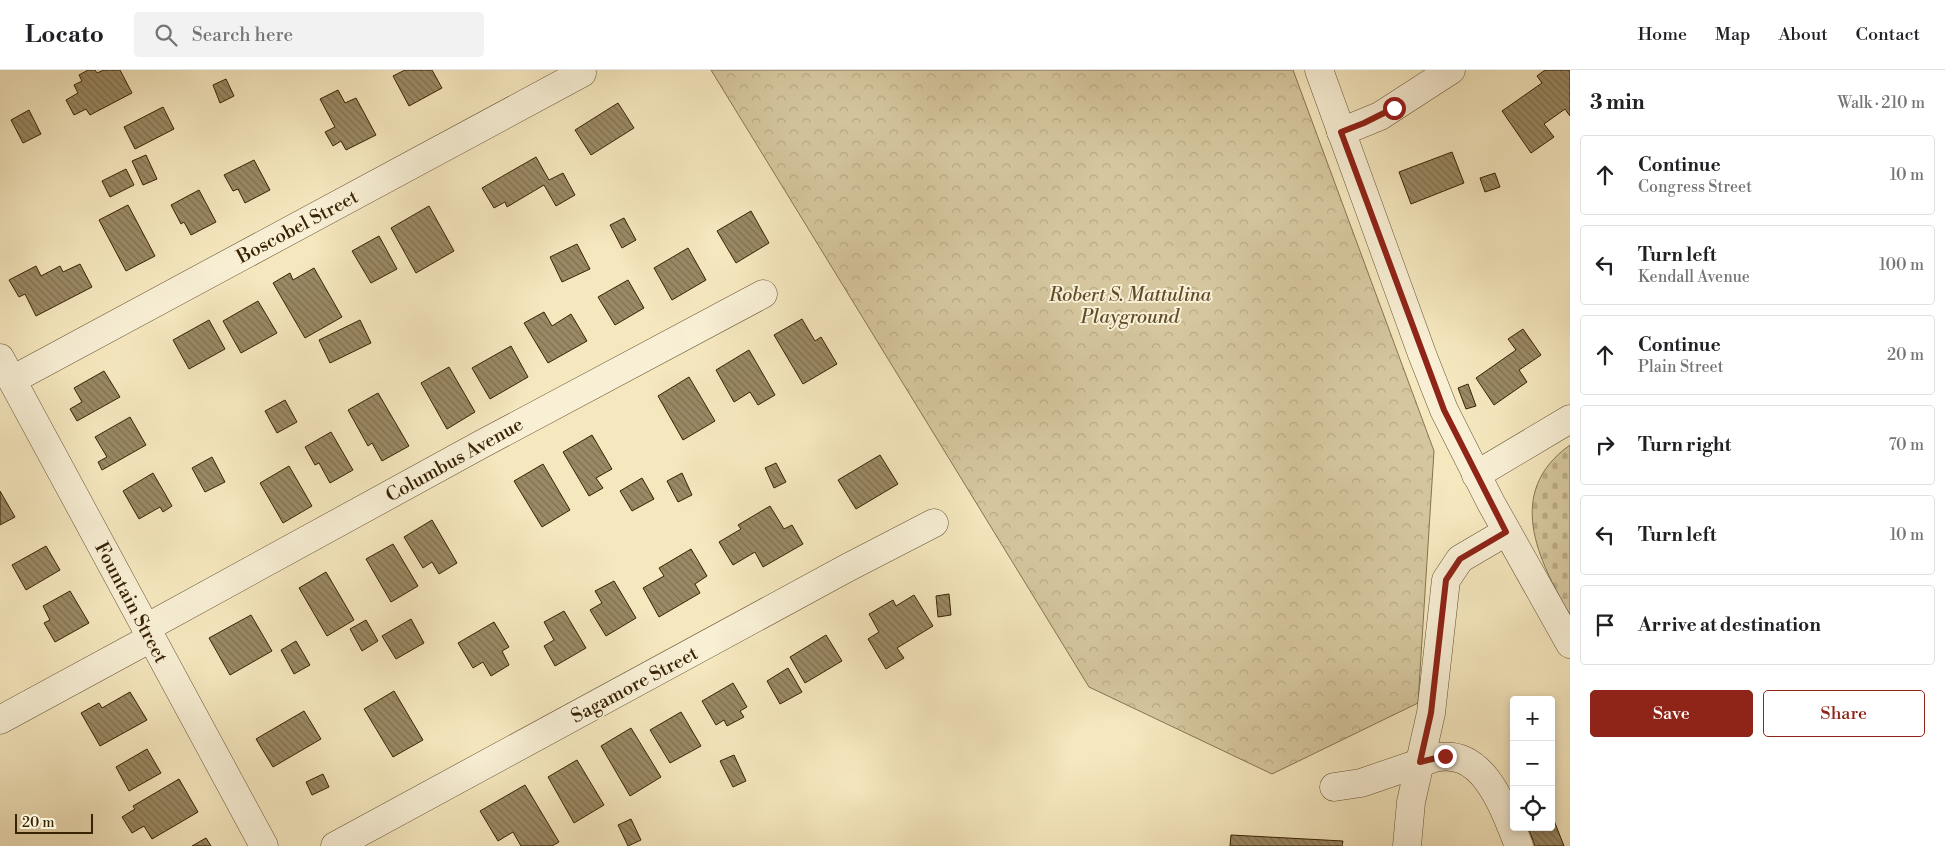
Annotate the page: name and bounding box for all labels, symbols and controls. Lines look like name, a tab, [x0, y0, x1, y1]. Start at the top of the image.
search box	[134, 12, 484, 57]
text: Locato	[25, 20, 104, 50]
icon: search	[152, 21, 180, 49]
text: Search here	[192, 23, 293, 47]
text: Home	[1638, 23, 1687, 46]
text: Map	[1715, 23, 1751, 46]
text: About	[1779, 23, 1828, 46]
text: Contact	[1856, 23, 1920, 46]
text: 3 min	[1590, 90, 1645, 116]
text: Walk · 210 m	[1837, 93, 1925, 113]
route start	[1383, 97, 1406, 120]
text: Continue	[1638, 153, 1721, 177]
icon: ahead	[1591, 161, 1619, 189]
text: 10 m	[1890, 165, 1924, 185]
text: Congress Street	[1638, 177, 1752, 197]
street label: Boscobel Street	[232, 185, 363, 269]
text: Turn left	[1638, 243, 1717, 267]
icon: left	[1591, 251, 1619, 279]
text: 100 m	[1879, 255, 1924, 275]
text: Kendall Avenue	[1638, 267, 1750, 287]
park label: Robert S. Mattulina Playground	[1048, 283, 1212, 329]
text: Continue	[1638, 333, 1721, 357]
icon: ahead	[1591, 341, 1619, 369]
text: 20 m	[1887, 345, 1924, 365]
text: Plain Street	[1638, 357, 1723, 377]
street label: Columbus Avenue	[382, 412, 527, 508]
icon: right	[1591, 431, 1619, 459]
text: Turn right	[1638, 433, 1731, 457]
text: 70 m	[1888, 435, 1924, 455]
icon: left	[1591, 521, 1619, 549]
text: Turn left	[1638, 523, 1717, 547]
text: 10 m	[1890, 525, 1924, 545]
street label: Fountain Street	[89, 538, 173, 667]
icon: arrive	[1591, 611, 1619, 639]
text: Arrive at destination	[1638, 613, 1821, 637]
street label: Sagamore Street	[567, 641, 702, 728]
button: Save	[1590, 690, 1753, 737]
button: Share	[1763, 690, 1925, 737]
map controls	[1510, 696, 1555, 831]
button: +	[1510, 696, 1555, 741]
button: −	[1510, 741, 1555, 786]
route end	[1434, 745, 1457, 768]
button: locate	[1510, 786, 1555, 831]
scale bar	[15, 811, 92, 834]
text: 20 m	[22, 814, 54, 832]

